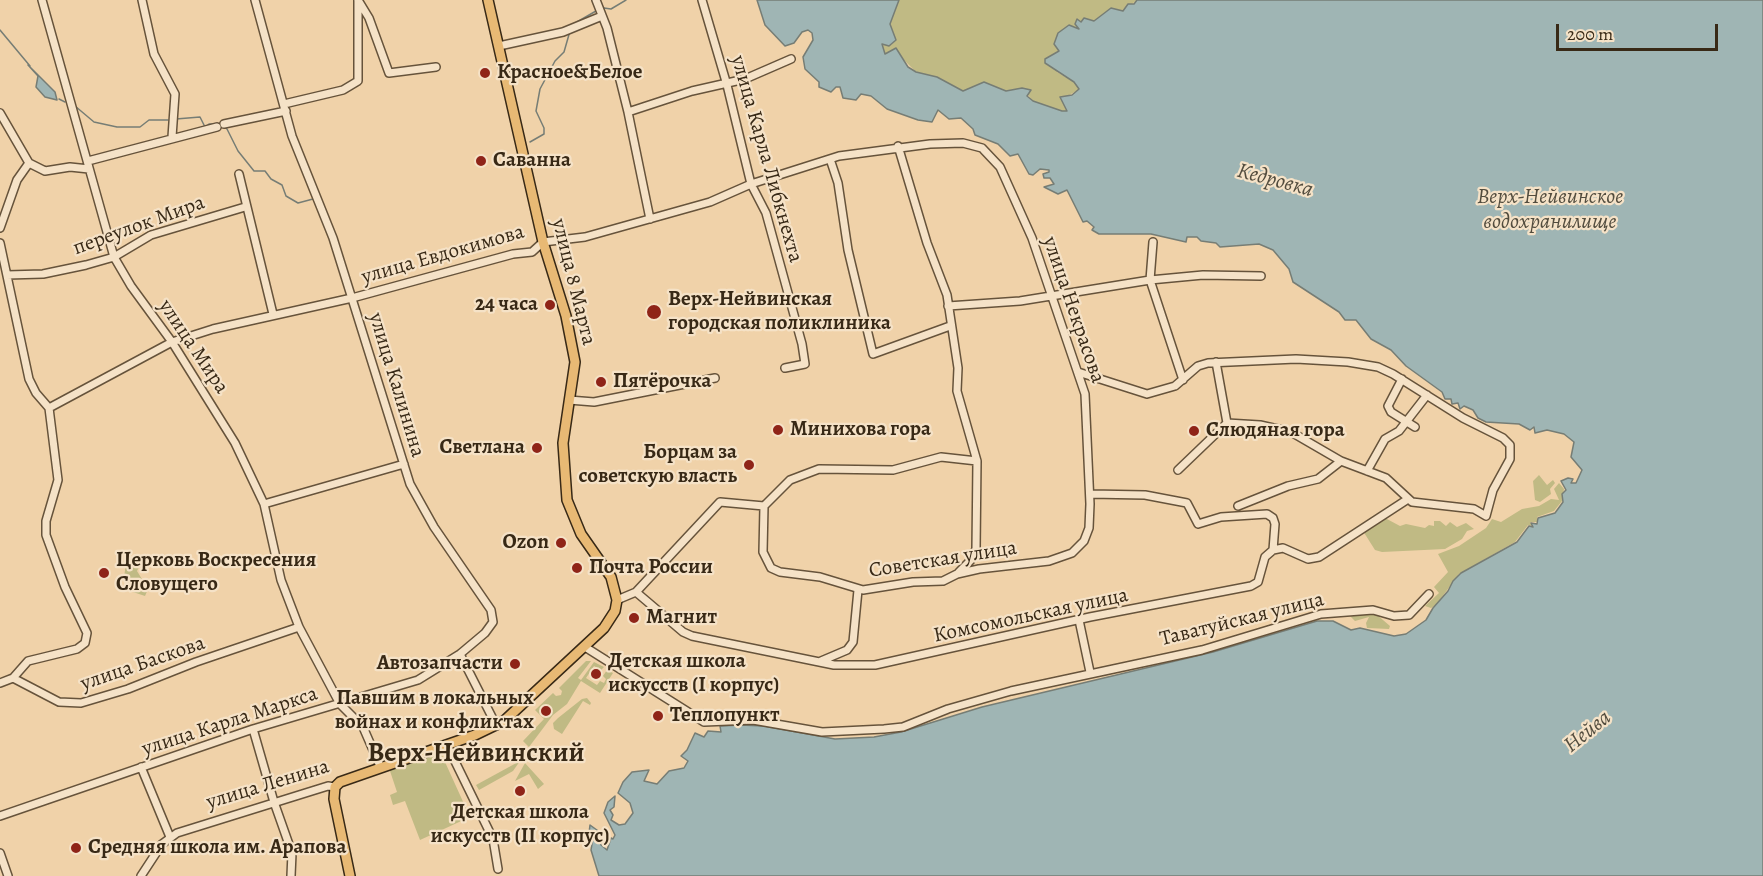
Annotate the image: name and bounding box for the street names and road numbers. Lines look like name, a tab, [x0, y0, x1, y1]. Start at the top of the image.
street label: улица Карла Либкнехта	[724, 53, 808, 265]
street label: переулок Мира	[70, 190, 208, 262]
street label: улица 8 Марта	[545, 216, 601, 348]
street label: улица Евдокимова	[359, 220, 527, 290]
street label: улица Некрасова	[1036, 233, 1110, 387]
street label: улица Мира	[152, 295, 234, 399]
street label: улица Калинина	[362, 310, 430, 460]
street label: Советская улица	[867, 536, 1019, 584]
street label: Комсомольская улица	[931, 583, 1131, 649]
street label: Таватуйская улица	[1157, 587, 1327, 653]
street label: улица Баскова	[78, 631, 208, 697]
street label: улица Карла Маркса	[139, 682, 321, 762]
street label: улица Ленина	[204, 754, 332, 816]

